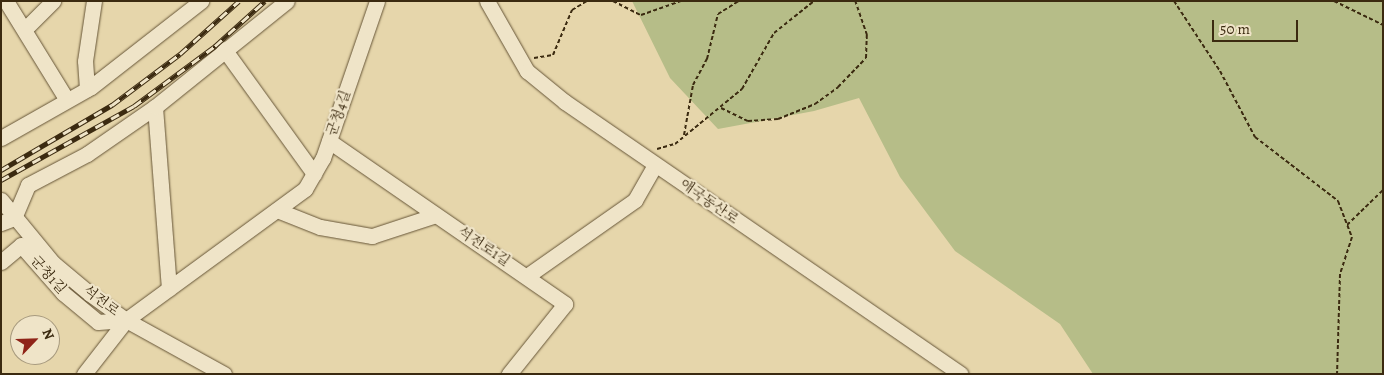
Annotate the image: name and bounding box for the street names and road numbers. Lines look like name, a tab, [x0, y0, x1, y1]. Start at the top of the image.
street label: 군청4길	[323, 88, 355, 138]
street label: 애국동산로	[676, 176, 742, 228]
street label: 석전로1길	[455, 224, 513, 270]
street label: 군청1길	[27, 253, 69, 297]
street label: 석전로	[80, 282, 122, 320]

